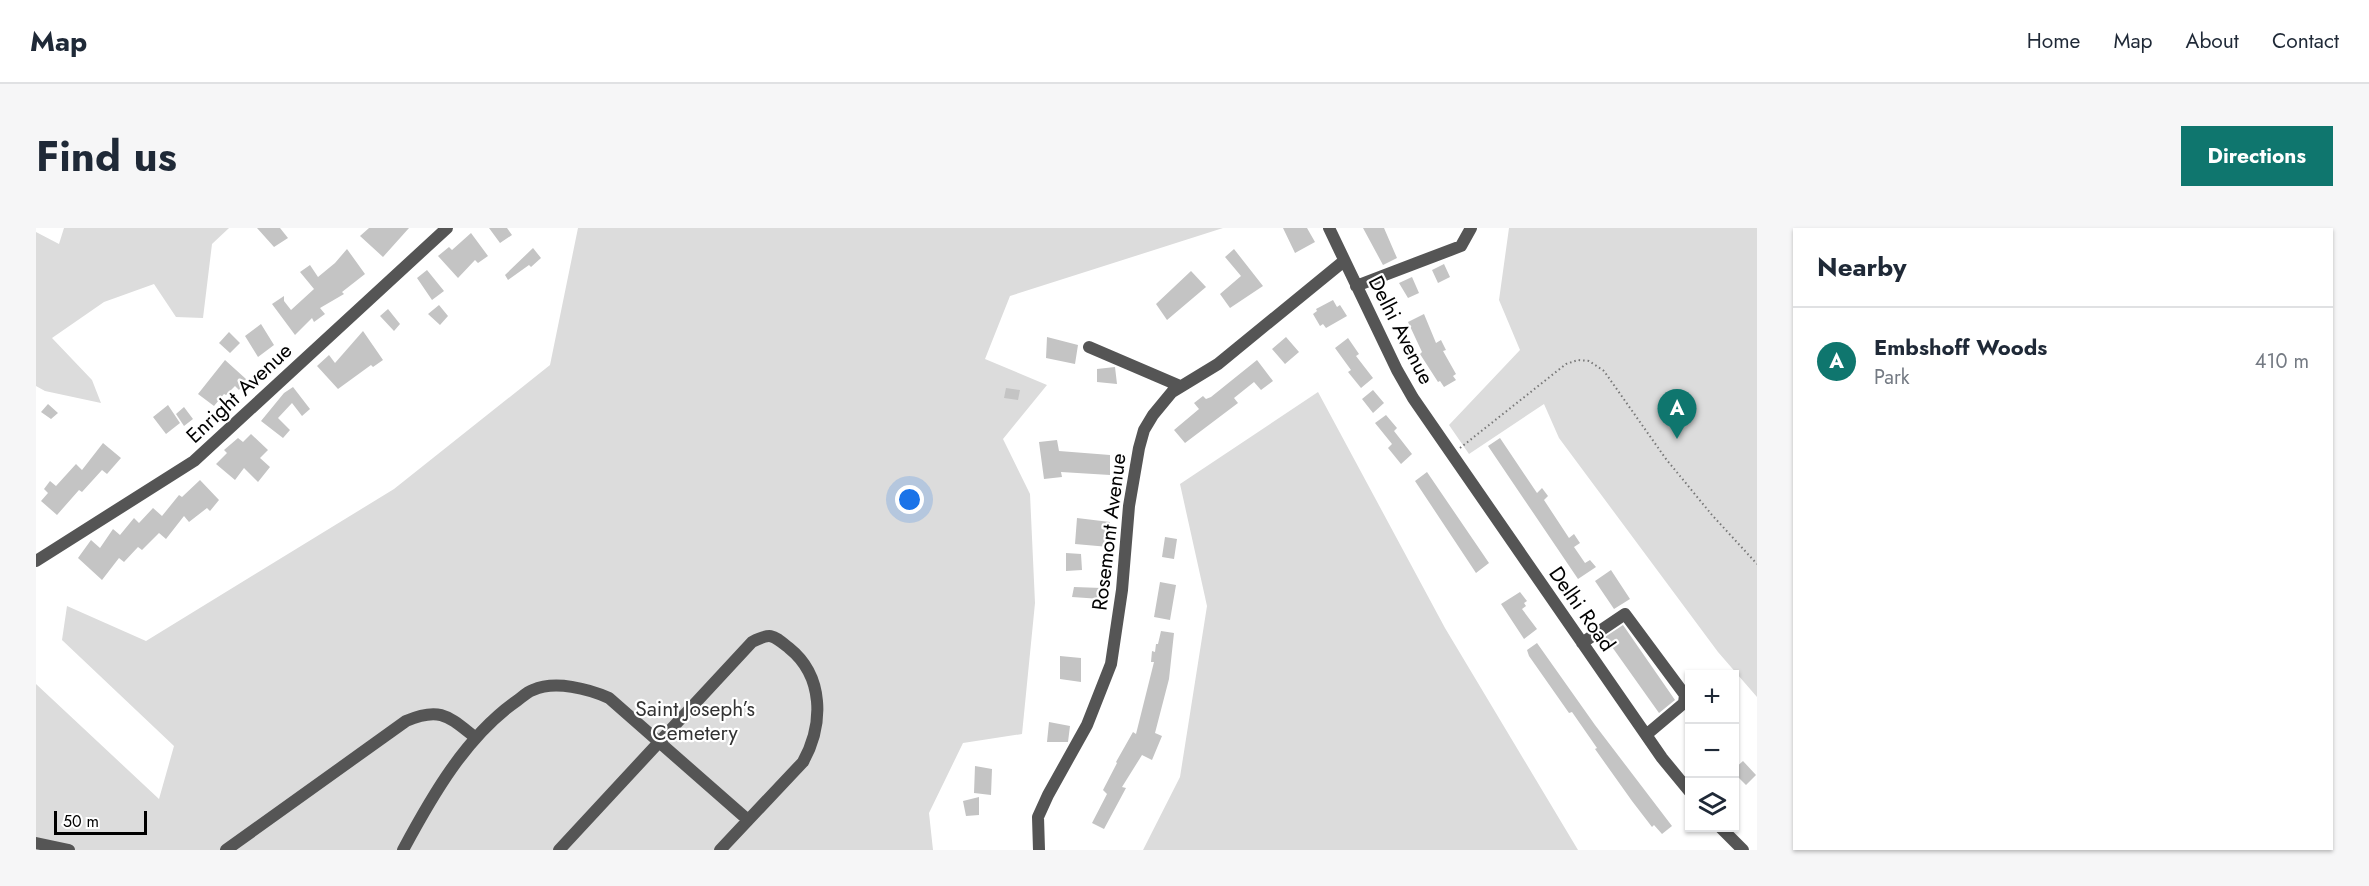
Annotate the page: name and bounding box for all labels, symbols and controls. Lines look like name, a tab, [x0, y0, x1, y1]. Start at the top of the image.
text: Map	[30, 21, 87, 62]
text: Home	[2027, 26, 2080, 56]
text: Map	[2113, 26, 2153, 56]
text: About	[2186, 26, 2239, 56]
text: Contact	[2272, 26, 2339, 56]
text: Find us	[36, 126, 177, 187]
button: Directions	[2181, 126, 2333, 186]
text: Nearby	[1817, 248, 1906, 286]
street label: Delhi Avenue	[1361, 271, 1441, 390]
text: Embshoff Woods	[1874, 331, 2047, 363]
street label: Enright Avenue	[179, 336, 299, 450]
text: A	[1829, 347, 1844, 376]
text: 410 m	[2255, 347, 2309, 376]
text: Park	[1874, 363, 1910, 392]
pin: A	[1658, 390, 1696, 439]
street label: Rosemont Avenue	[1084, 452, 1134, 612]
your location	[895, 485, 924, 514]
street label: Delhi Road	[1542, 560, 1622, 658]
map controls	[1685, 670, 1739, 832]
button: +	[1685, 670, 1739, 724]
park label: Saint Joseph’s Cemetery	[635, 694, 755, 748]
button: −	[1685, 724, 1739, 778]
button: layers	[1685, 778, 1739, 832]
scale bar	[54, 808, 147, 836]
text: 50 m	[63, 810, 99, 833]

